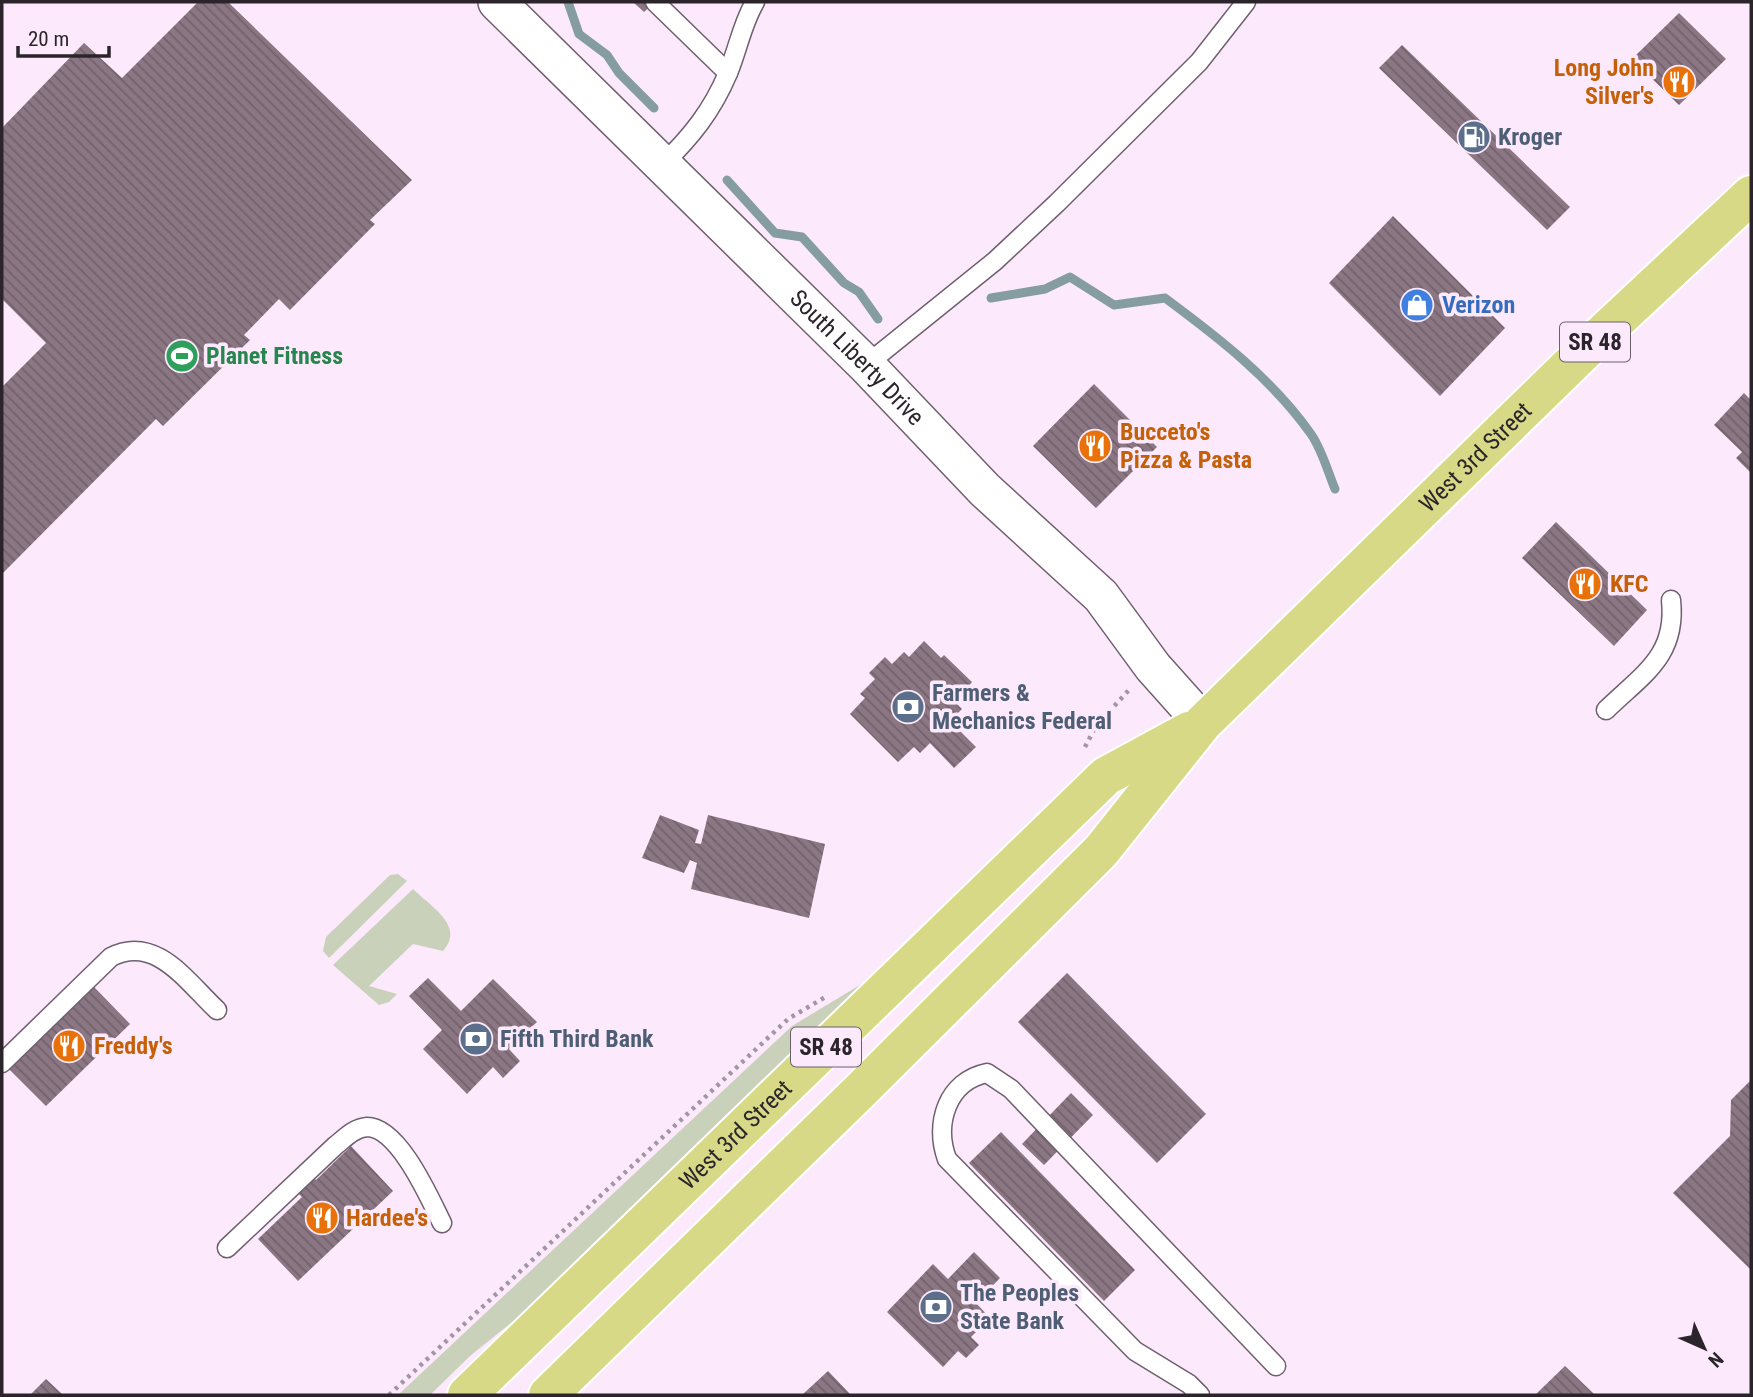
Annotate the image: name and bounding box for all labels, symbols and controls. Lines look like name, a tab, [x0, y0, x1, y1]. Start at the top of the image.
scale bar	[18, 14, 108, 58]
text: 20 m	[28, 27, 69, 51]
place label: Long John Silver's	[1554, 54, 1654, 110]
restaurant icon: Long John Silver's	[1660, 63, 1698, 101]
fuel station icon: Kroger	[1455, 118, 1493, 156]
place label: Kroger	[1498, 123, 1562, 151]
street label: South Liberty Drive	[784, 284, 930, 431]
shop icon: Verizon	[1398, 286, 1436, 324]
place label: Verizon	[1442, 291, 1515, 319]
road number: SR 48	[1560, 322, 1630, 362]
sports icon: Planet Fitness	[163, 337, 201, 375]
place label: Planet Fitness	[206, 342, 343, 370]
street label: West 3rd Street	[1414, 397, 1537, 518]
place label: Bucceto's Pizza & Pasta	[1120, 418, 1252, 474]
restaurant icon: Bucceto's Pizza & Pasta	[1076, 427, 1114, 465]
restaurant icon: KFC	[1566, 565, 1604, 603]
place label: KFC	[1610, 570, 1648, 598]
place label: Farmers & Mechanics Federal	[932, 679, 1112, 735]
bank icon: Farmers & Mechanics Federal	[889, 688, 927, 726]
bank icon: Fifth Third Bank	[457, 1020, 495, 1058]
place label: Fifth Third Bank	[500, 1025, 654, 1053]
restaurant icon: Freddy's	[50, 1027, 88, 1065]
road number: SR 48	[791, 1028, 861, 1066]
place label: Freddy's	[94, 1032, 173, 1060]
street label: West 3rd Street	[674, 1074, 798, 1195]
restaurant icon: Hardee's	[303, 1199, 341, 1237]
place label: Hardee's	[346, 1204, 428, 1232]
place label: The Peoples State Bank	[960, 1279, 1079, 1335]
bank icon: The Peoples State Bank	[917, 1288, 955, 1326]
north arrow	[1669, 1313, 1739, 1383]
text: N	[1703, 1347, 1728, 1372]

